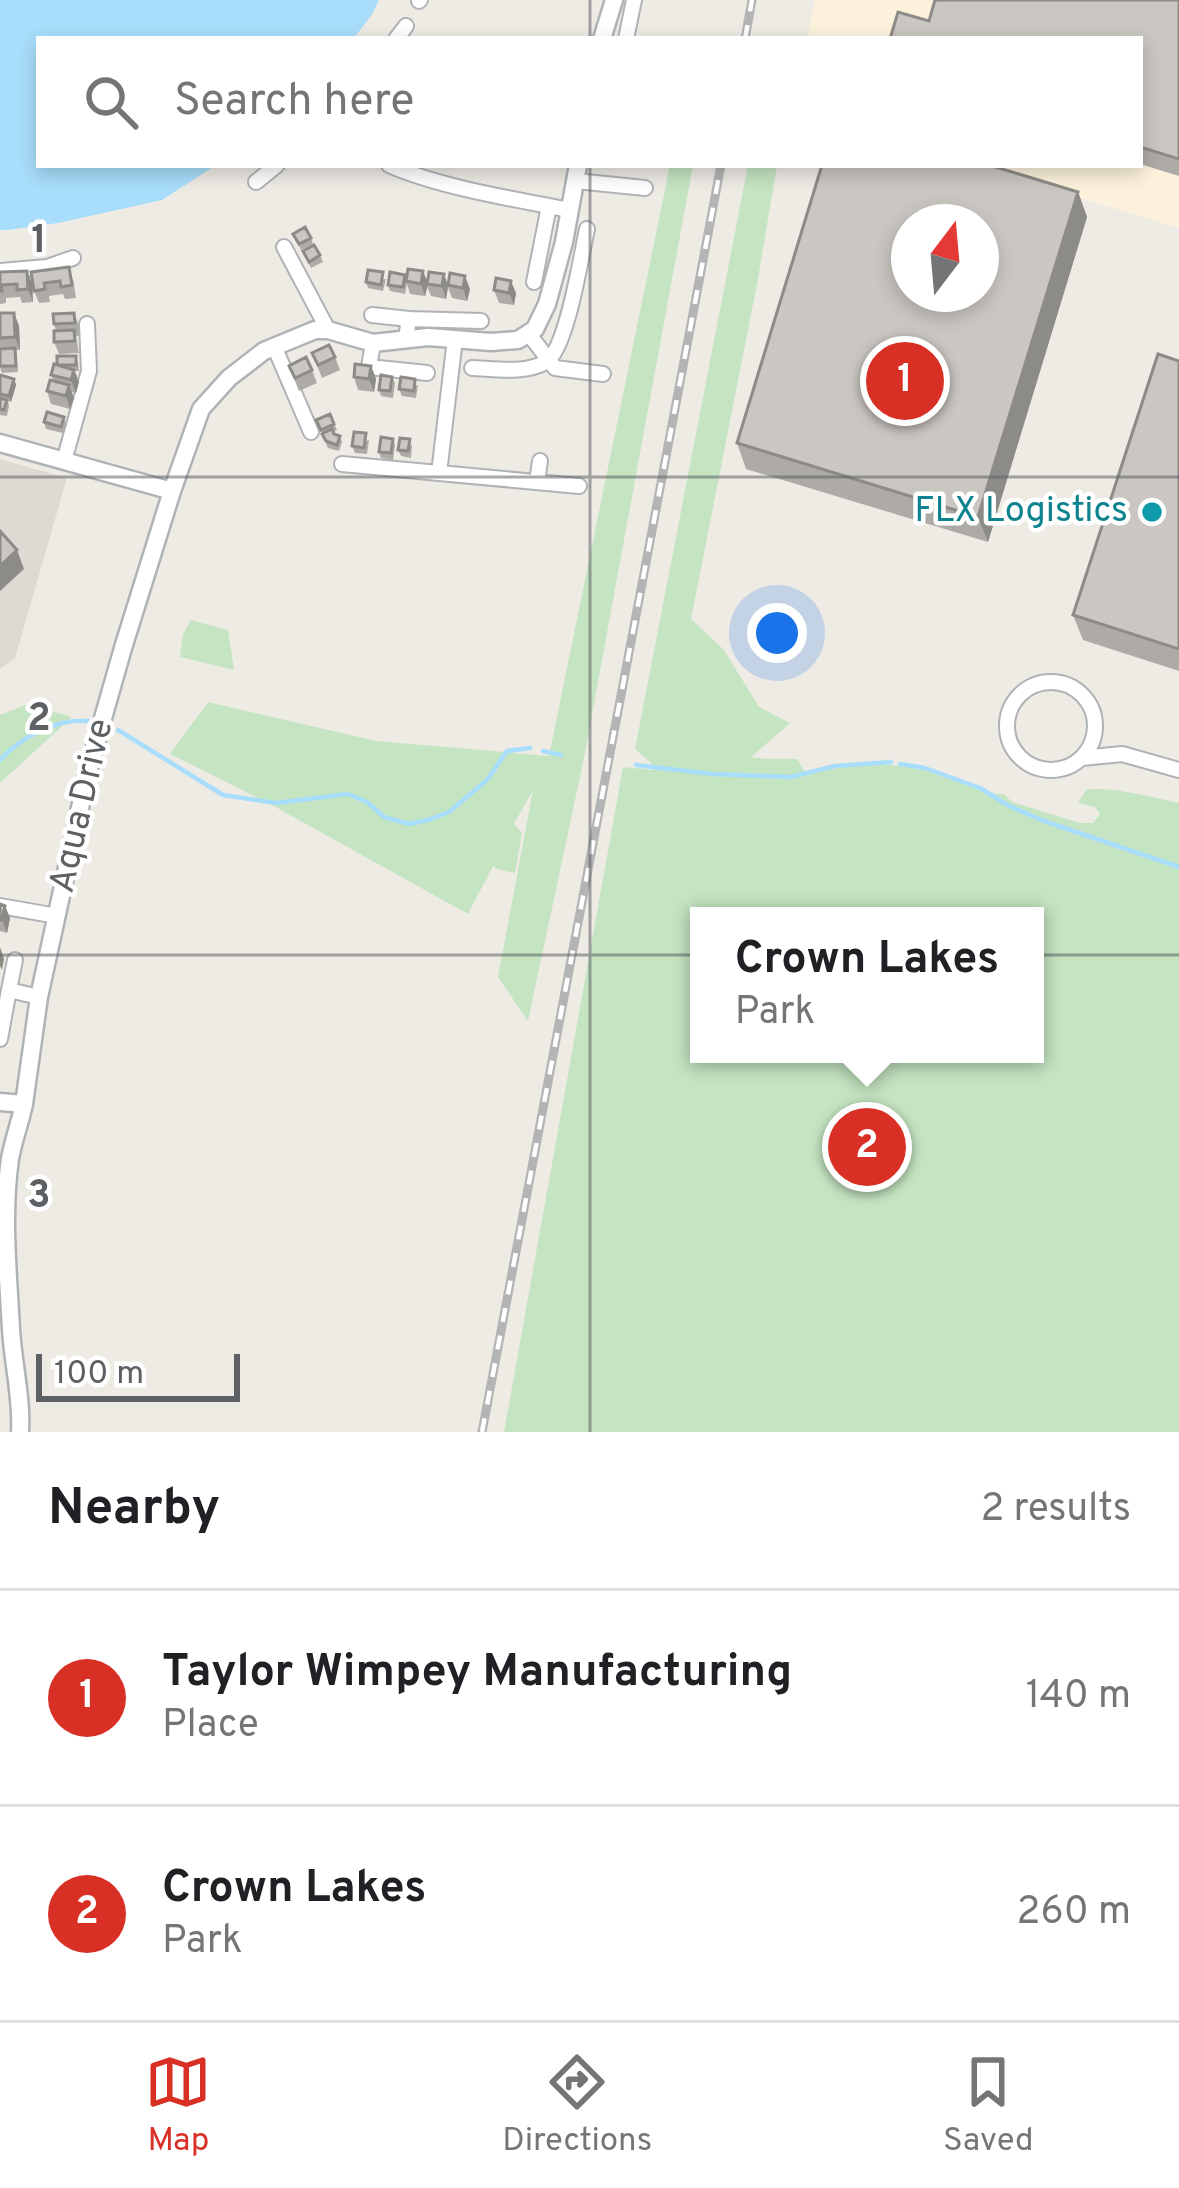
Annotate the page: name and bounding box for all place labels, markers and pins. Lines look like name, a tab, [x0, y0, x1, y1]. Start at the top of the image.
pin: 1	[866, 336, 944, 426]
place label: FLX Logistics	[914, 489, 1128, 535]
marker: FLX Logistics	[1139, 499, 1165, 525]
pin: 2	[828, 1102, 906, 1192]

